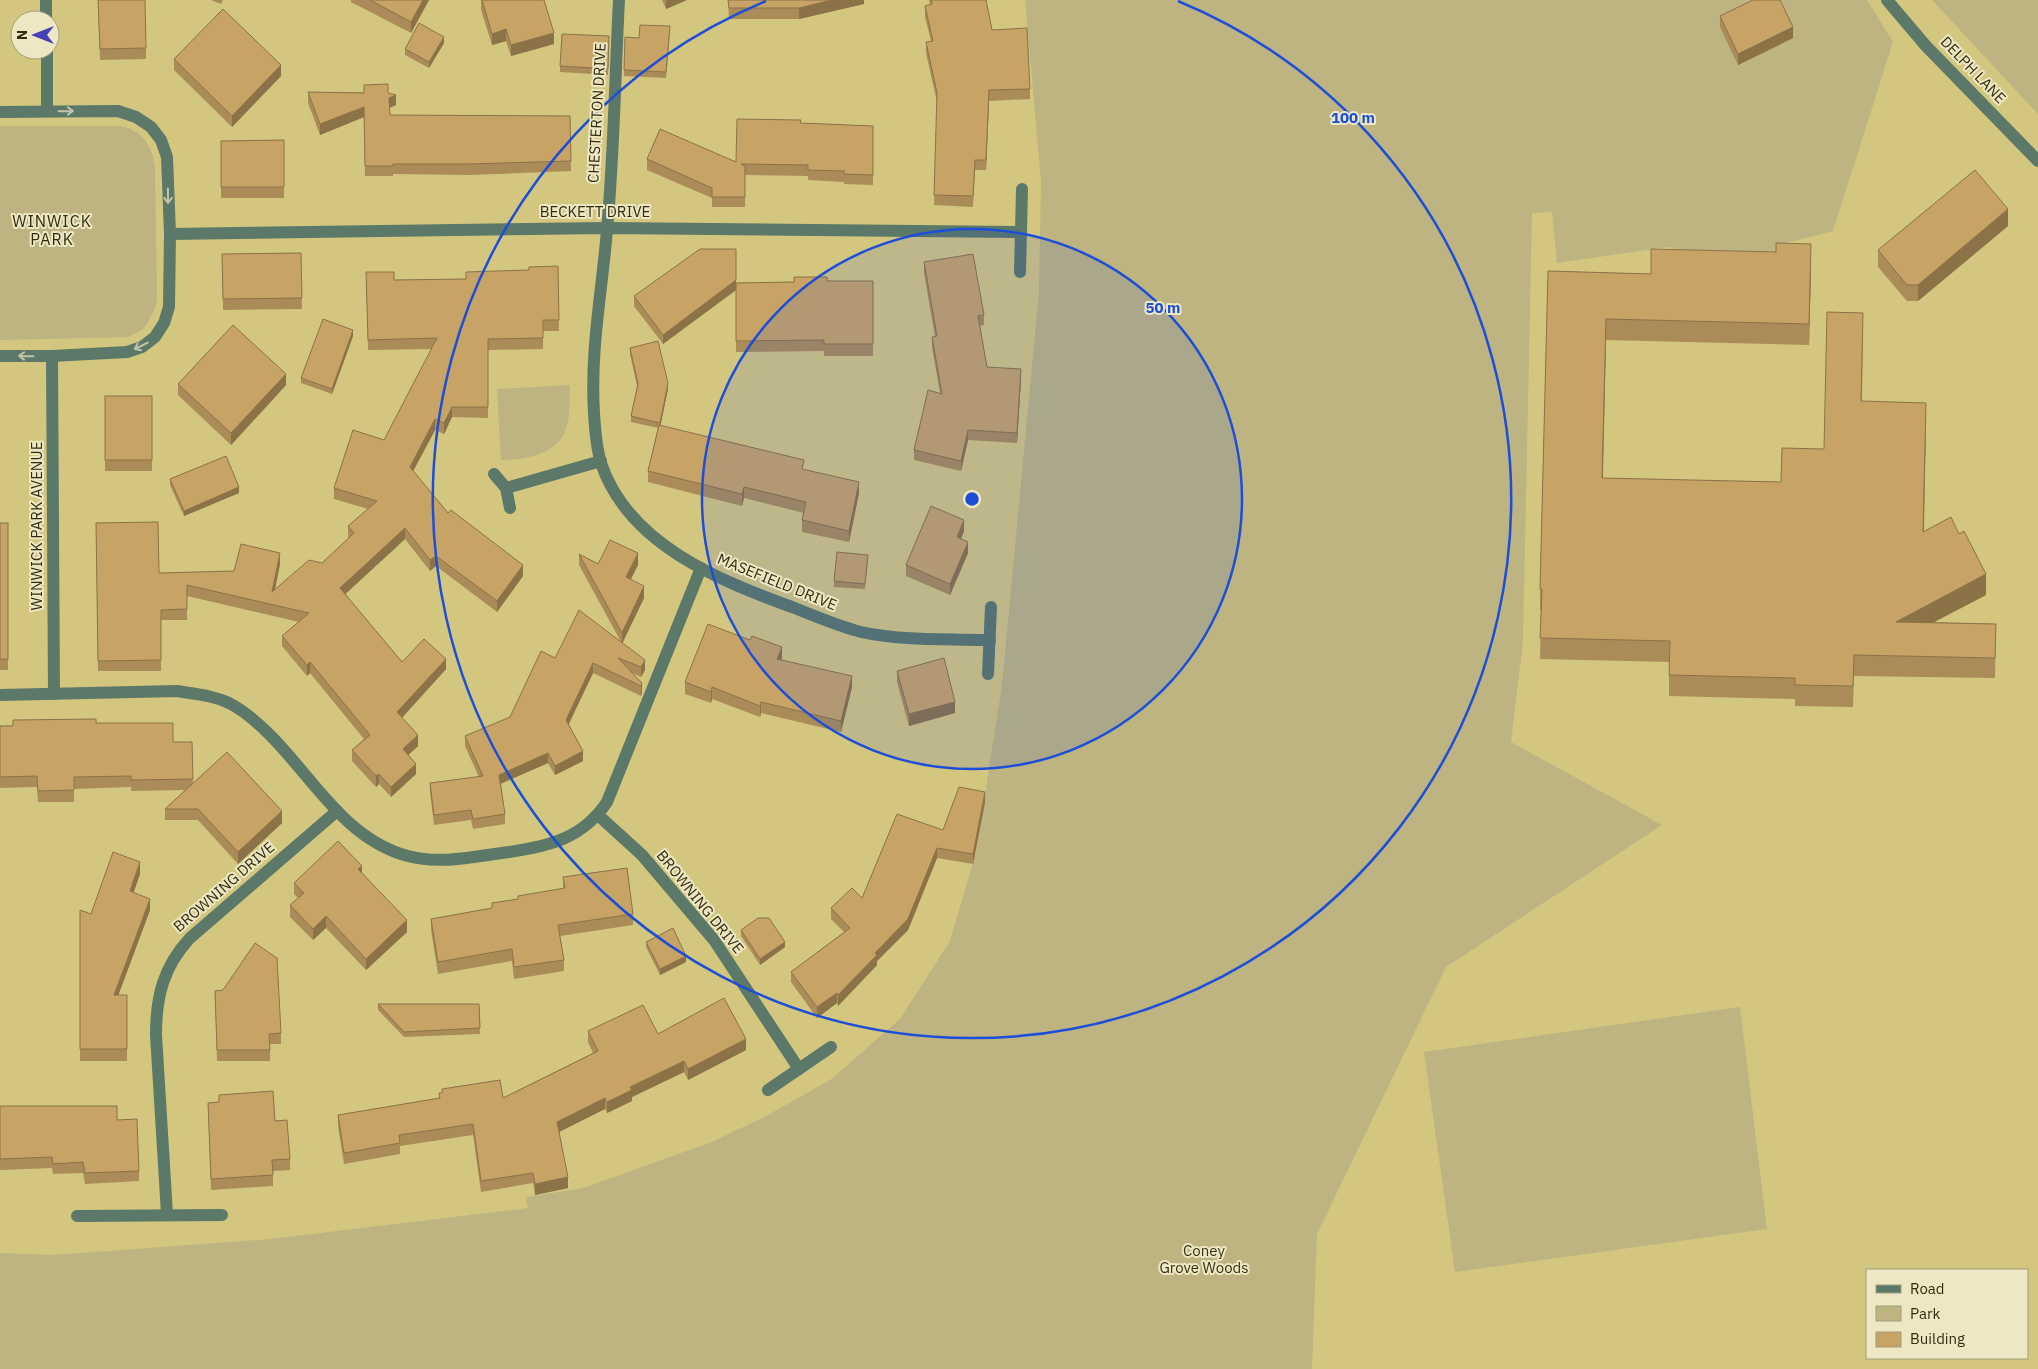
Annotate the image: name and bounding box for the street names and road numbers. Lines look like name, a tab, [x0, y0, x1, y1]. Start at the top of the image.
street label: DELPH LANE	[1937, 32, 2010, 107]
street label: CHESTERTON DRIVE	[583, 42, 610, 184]
street label: BECKETT DRIVE	[540, 202, 650, 221]
street label: WINWICK PARK AVENUE	[27, 442, 46, 610]
street label: MASEFIELD DRIVE	[715, 549, 840, 614]
street label: BROWNING DRIVE	[169, 837, 278, 936]
street label: BROWNING DRIVE	[653, 846, 748, 957]

